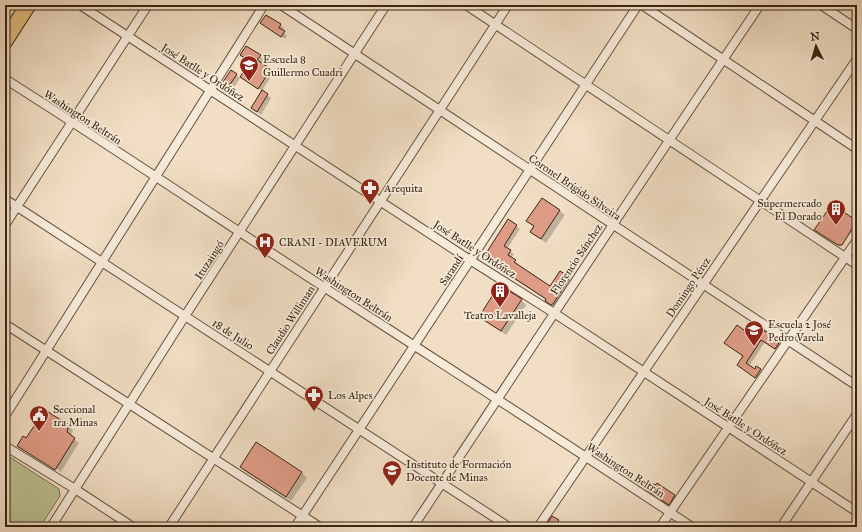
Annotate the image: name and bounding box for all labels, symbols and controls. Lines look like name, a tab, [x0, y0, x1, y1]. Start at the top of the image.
north arrow	[796, 26, 836, 66]
text: N	[810, 30, 821, 43]
street label: José Batlle y Ordóñez	[157, 40, 247, 105]
place label: Escuela 8 Guillermo Cuadri	[263, 53, 342, 79]
school or university icon: Escuela 8 Guillermo Cuadri	[238, 54, 260, 82]
street label: Washington Beltrán	[41, 87, 124, 147]
street label: Coronel Brígido Silveira	[526, 152, 624, 223]
pharmacy icon: Arequita	[359, 177, 381, 205]
place label: Arequita	[383, 182, 423, 196]
place label: Supermercado El Dorado	[757, 197, 822, 223]
building icon: Supermercado El Dorado	[825, 198, 847, 226]
street label: José Batlle y Ordóñez	[429, 217, 519, 282]
street label: Florencio Sánchez	[548, 221, 605, 297]
hospital icon: CRANI - DIAVERUM	[254, 231, 276, 259]
place label: CRANI - DIAVERUM	[279, 236, 388, 249]
street label: Ituzaingó	[192, 238, 227, 282]
street label: Sarandí	[437, 252, 467, 288]
street label: Domingo Pérez	[663, 255, 713, 320]
street label: Washington Beltrán	[312, 264, 395, 324]
building icon: Teatro Lavalleja	[489, 280, 511, 308]
street label: Claudio Williman	[263, 283, 318, 357]
place label: Teatro Lavalleja	[464, 309, 536, 322]
street label: 18 de Julio	[209, 316, 256, 354]
place label: Escuela 2 José Pedro Varela	[768, 318, 832, 344]
school or university icon: Escuela 2 José Pedro Varela	[743, 319, 765, 347]
pharmacy icon: Los Alpes	[303, 384, 325, 412]
place label: Los Alpes	[328, 389, 373, 402]
street label: José Batlle y Ordóñez	[700, 394, 790, 459]
place label: Seccional 1ra Minas	[53, 403, 97, 429]
public building icon: Seccional 1ra Minas	[28, 404, 50, 432]
street label: Washington Beltrán	[584, 440, 667, 500]
place label: Instituto de Formación Docente de Minas	[406, 458, 511, 484]
school or university icon: Instituto de Formación Docente de Minas	[381, 459, 403, 487]

